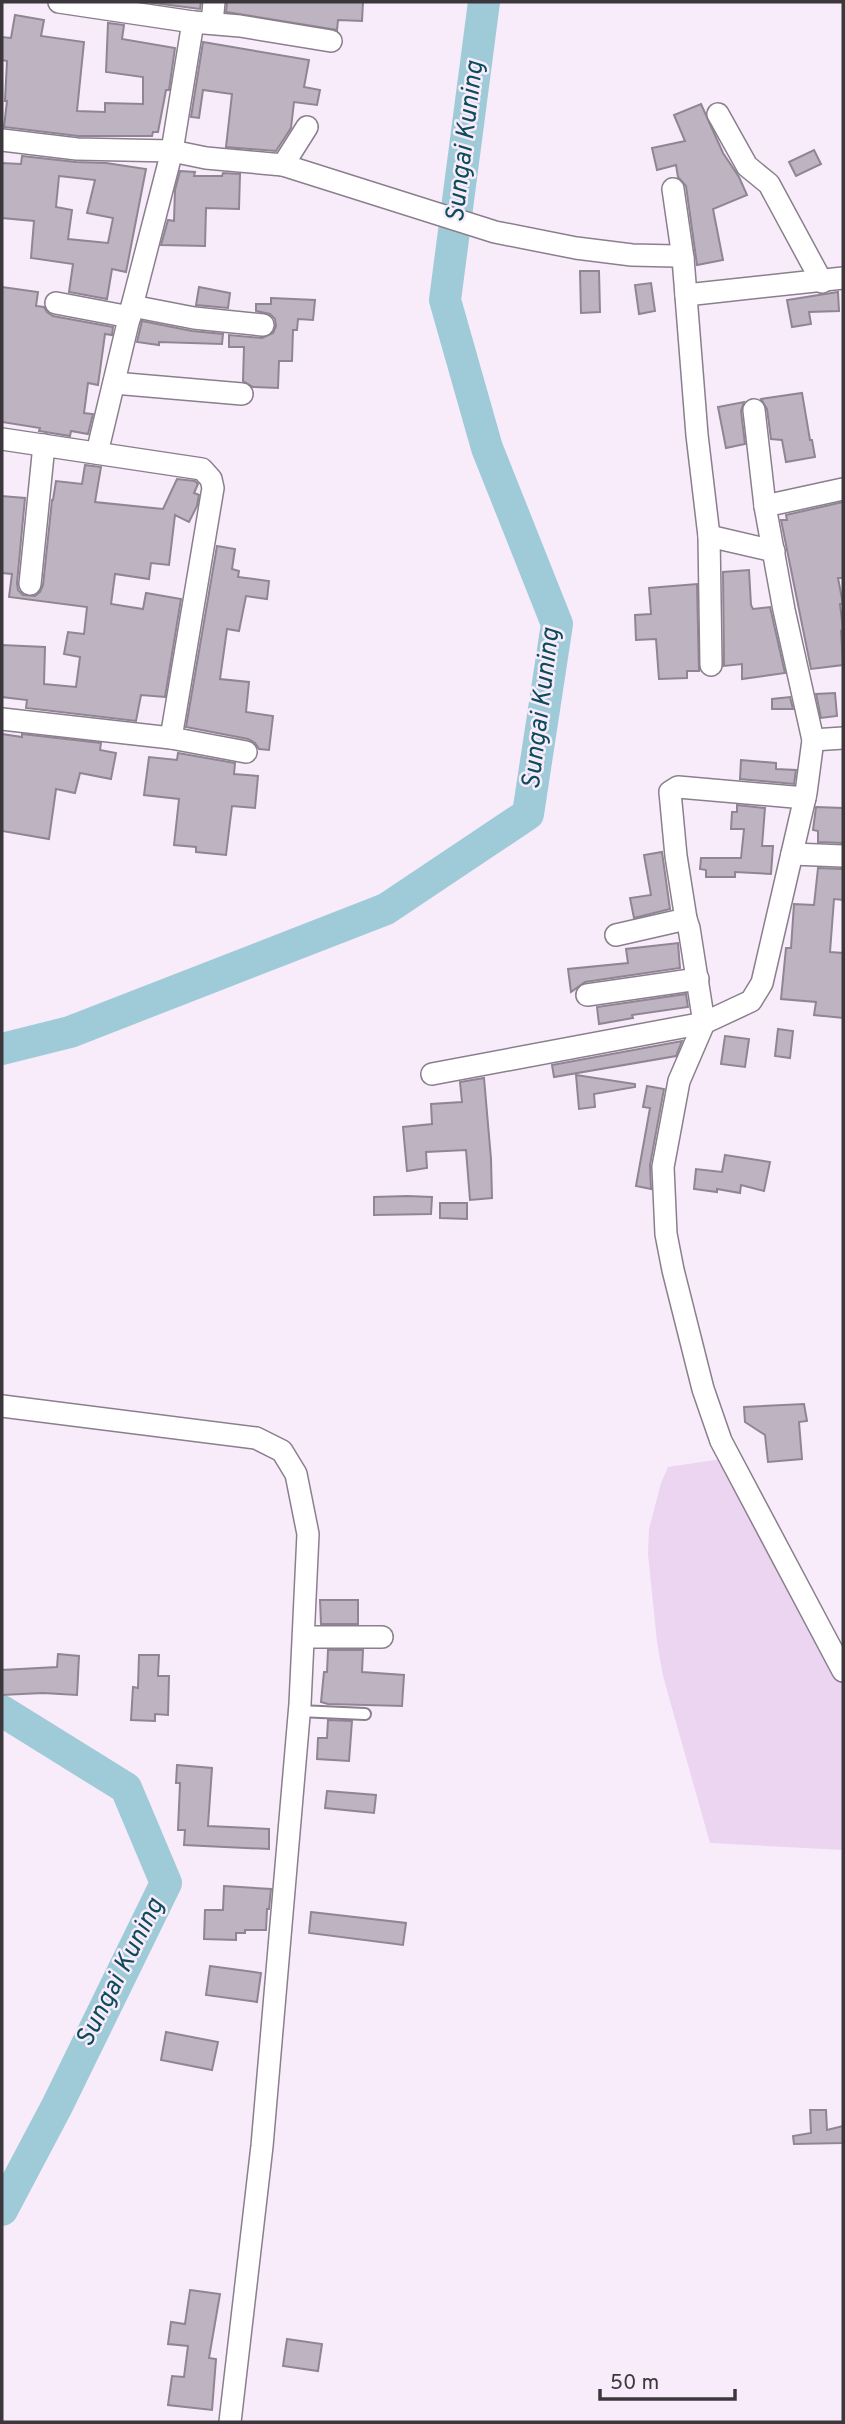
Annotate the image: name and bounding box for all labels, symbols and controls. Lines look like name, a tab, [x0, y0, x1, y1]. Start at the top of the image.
water label: Sungai Kuning	[440, 58, 492, 225]
water label: Sungai Kuning	[516, 625, 568, 792]
water label: Sungai Kuning	[69, 1892, 173, 2053]
scale bar	[600, 2358, 735, 2402]
text: 50 m	[610, 2370, 659, 2397]

